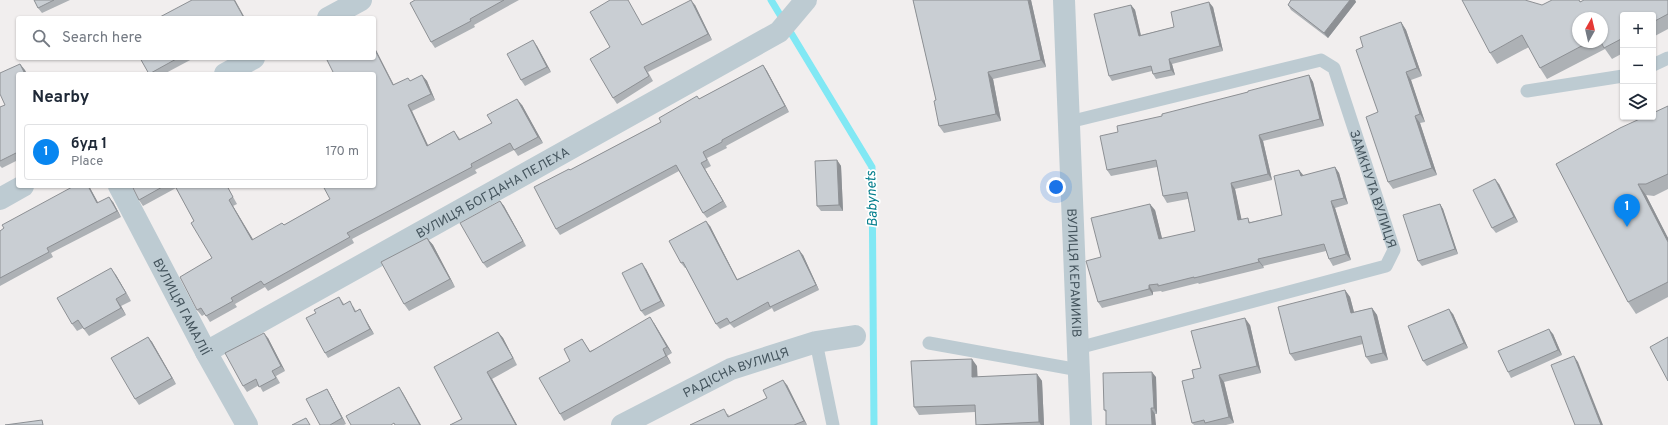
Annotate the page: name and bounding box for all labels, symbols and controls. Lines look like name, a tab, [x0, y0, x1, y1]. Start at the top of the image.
north arrow	[1572, 12, 1608, 48]
map controls	[1620, 12, 1656, 120]
button: +	[1620, 12, 1656, 48]
search box	[16, 16, 376, 60]
icon: search	[30, 27, 52, 49]
text: Search here	[62, 29, 142, 48]
button: −	[1620, 48, 1656, 84]
button: layers	[1620, 84, 1656, 120]
text: Nearby	[32, 87, 89, 109]
street label: ЗАМКНУТА ВУЛИЦЯ	[1345, 128, 1399, 251]
text: буд 1	[71, 135, 107, 154]
text: 1	[43, 144, 49, 160]
text: 170 m	[325, 144, 359, 160]
street label: ВУЛИЦЯ БОГДАНА ПЕЛЕХА	[414, 145, 573, 243]
text: Place	[71, 154, 103, 170]
water label: Babynets	[863, 170, 882, 227]
your location	[1046, 177, 1066, 197]
pin: 1	[1614, 194, 1640, 227]
street label: ВУЛИЦЯ КЕРАМИКІВ	[1062, 208, 1083, 338]
street label: ВУЛИЦЯ ГАМАЛІЇ	[148, 256, 214, 359]
street label: РАДІСНА ВУЛИЦЯ	[681, 345, 791, 402]

